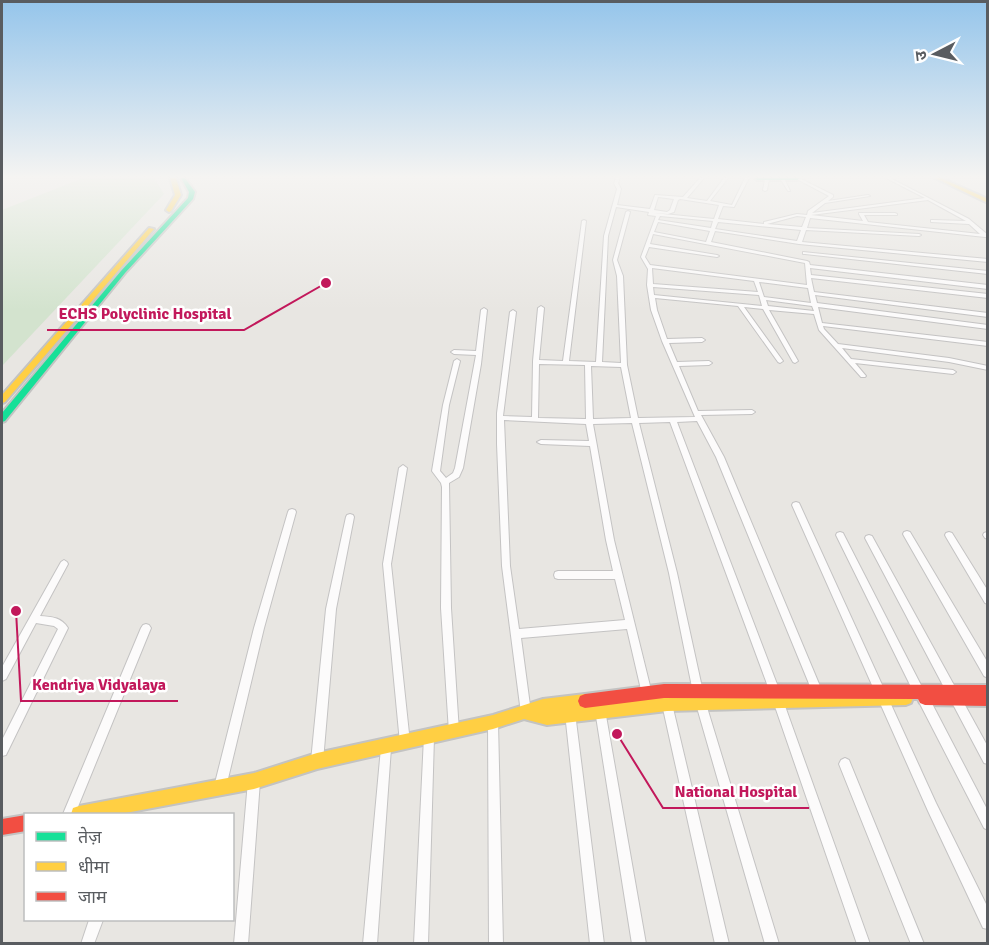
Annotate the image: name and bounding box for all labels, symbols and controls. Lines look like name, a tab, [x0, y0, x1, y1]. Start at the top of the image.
north arrow	[905, 24, 965, 84]
text: उ	[911, 49, 932, 62]
callout: ECHS Polyclinic Hospital	[47, 296, 244, 330]
text: ECHS Polyclinic Hospital	[59, 304, 231, 324]
callout: Kendriya Vidyalaya	[21, 667, 178, 701]
text: Kendriya Vidyalaya	[32, 675, 166, 695]
callout: National Hospital	[663, 774, 809, 808]
text: National Hospital	[675, 782, 797, 802]
legend	[24, 813, 234, 921]
text: तेज़	[78, 826, 102, 848]
text: धीमा	[78, 856, 109, 878]
text: जाम	[78, 886, 108, 908]

